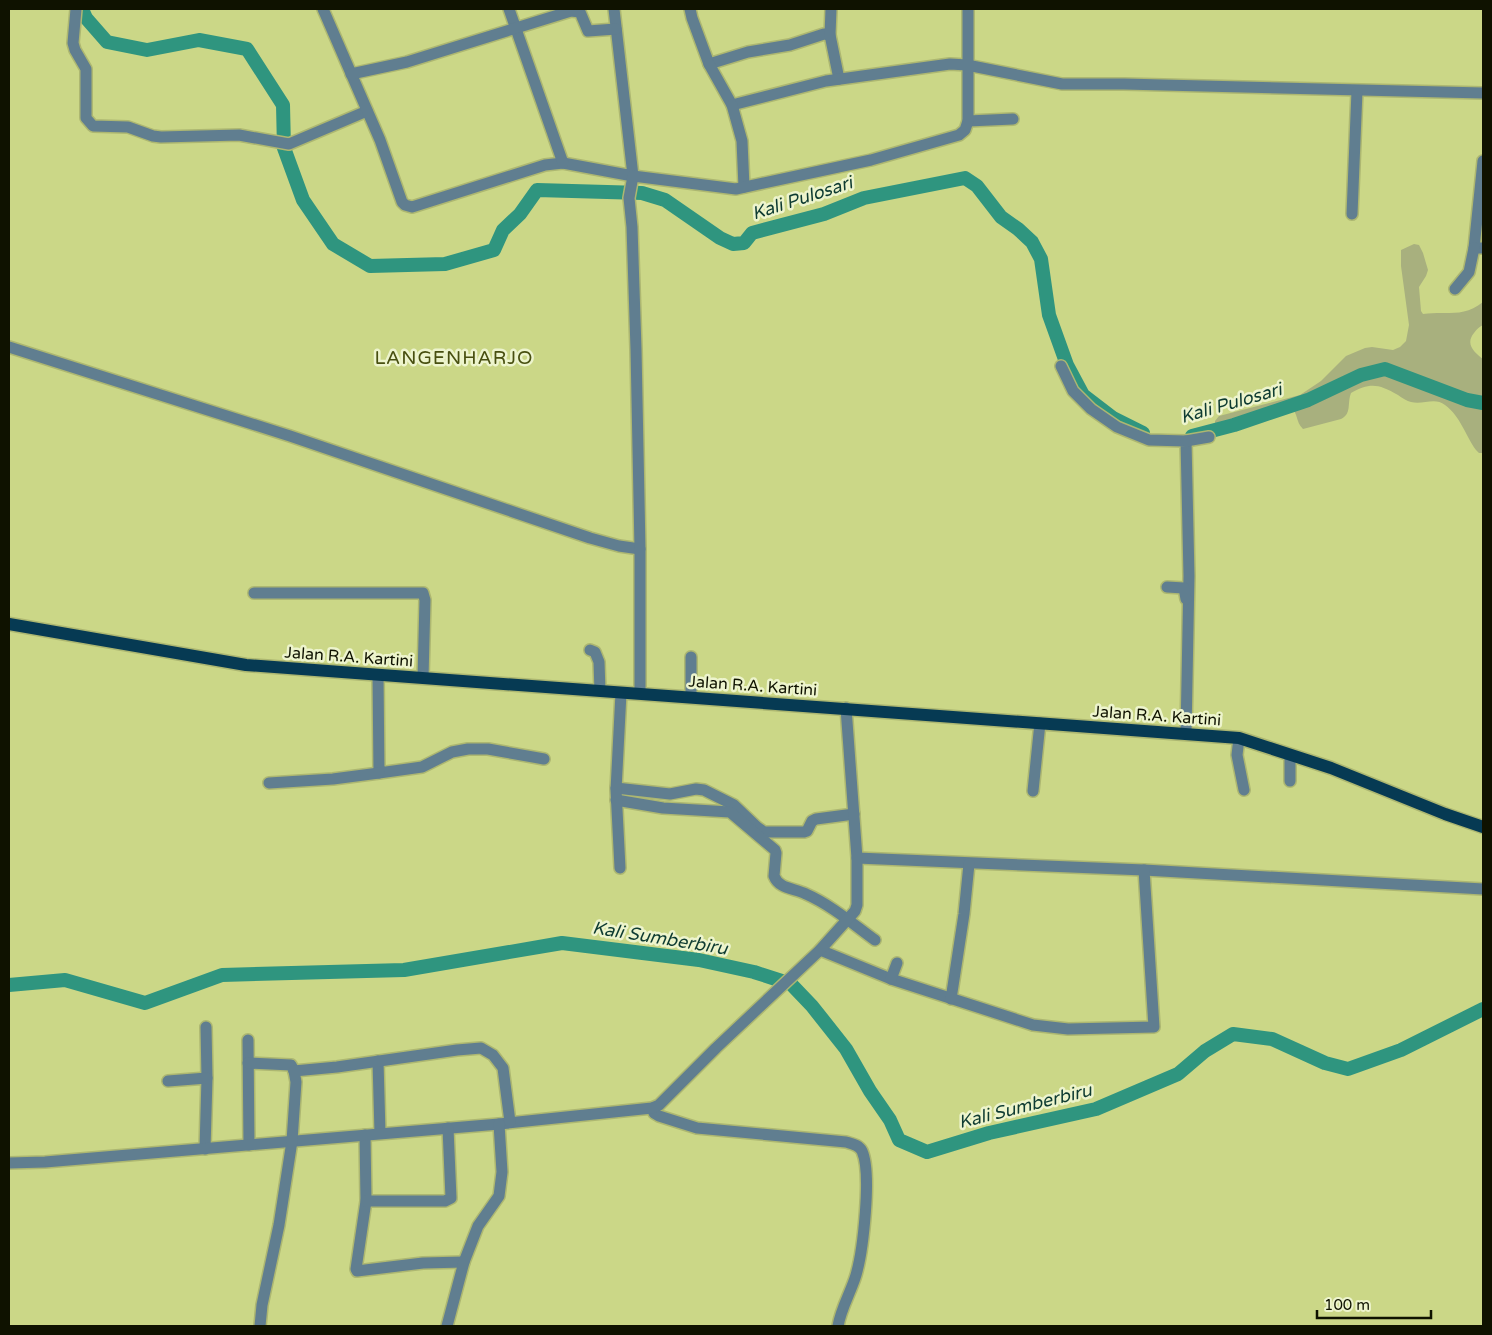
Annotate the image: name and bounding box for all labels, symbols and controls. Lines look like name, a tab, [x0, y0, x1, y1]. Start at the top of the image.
water label: Kali Pulosari	[749, 171, 857, 225]
district label: LANGENHARJO	[374, 347, 534, 369]
water label: Kali Pulosari	[1178, 377, 1287, 428]
street label: Jalan R.A. Kartini	[284, 643, 414, 671]
street label: Jalan R.A. Kartini	[688, 672, 818, 700]
street label: Jalan R.A. Kartini	[1092, 702, 1222, 730]
water label: Kali Sumberbiru	[591, 916, 730, 960]
water label: Kali Sumberbiru	[956, 1079, 1095, 1133]
scale bar	[1317, 1288, 1431, 1320]
text: 100 m	[1324, 1296, 1370, 1314]

